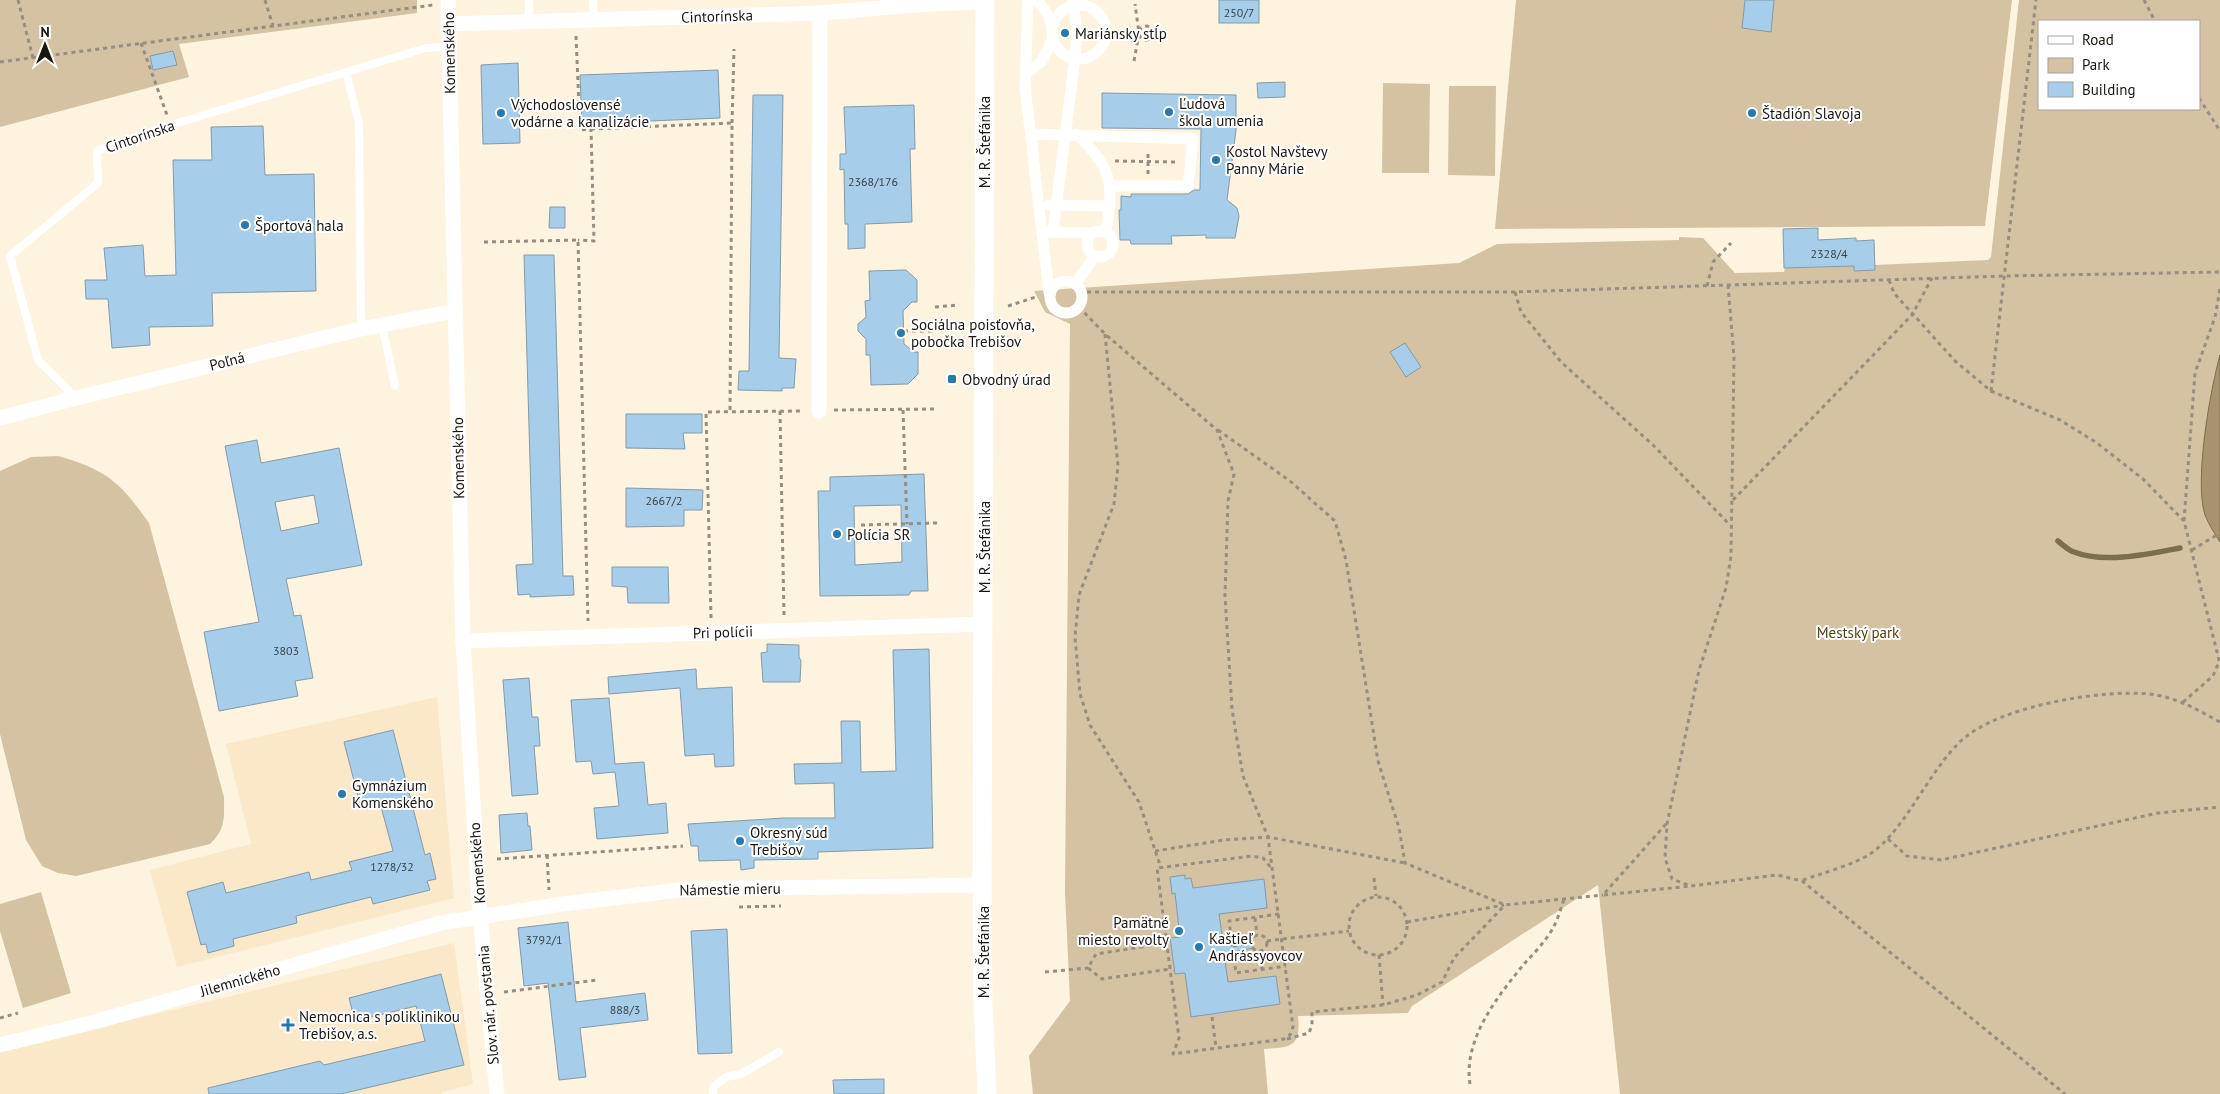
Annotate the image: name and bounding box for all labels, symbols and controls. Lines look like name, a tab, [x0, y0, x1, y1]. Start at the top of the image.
street label: Cintorínska	[681, 5, 753, 27]
house number: 250/7	[1224, 5, 1254, 20]
street label: Komenského	[439, 12, 459, 94]
north arrow	[20, 20, 70, 70]
legend	[2038, 20, 2200, 110]
text: N	[40, 23, 50, 41]
place label: Mariánsky stĺp	[1075, 24, 1167, 43]
marker: Mariánsky stĺp	[1059, 27, 1071, 39]
text: Road	[2082, 30, 2114, 49]
text: Park	[2082, 55, 2110, 74]
text: Building	[2082, 80, 2136, 99]
place label: Ľudová škola umenia	[1179, 94, 1264, 130]
place label: Východoslovensé vodárne a kanalizácie	[510, 95, 649, 131]
street label: M. R. Štefánika	[975, 96, 994, 188]
place label: Štadión Slavoja	[1762, 104, 1861, 123]
marker: Ľudová škola umenia	[1163, 106, 1175, 118]
marker: Východoslovensé vodárne a kanalizácie	[495, 107, 507, 119]
marker: Štadión Slavoja	[1746, 107, 1758, 119]
street label: Cintorínska	[103, 115, 177, 157]
place label: Kostol Navštevy Panny Márie	[1226, 142, 1328, 178]
marker: Kostol Navštevy Panny Márie	[1210, 154, 1222, 166]
house number: 2368/176	[848, 174, 898, 189]
place label: Športová hala	[255, 216, 344, 235]
marker: Športová hala	[239, 219, 251, 231]
house number: 2328/4	[1811, 246, 1848, 261]
place label: Sociálna poisťovňa, pobočka Trebišov	[911, 315, 1035, 351]
marker: Sociálna poisťovňa, pobočka Trebišov	[895, 327, 907, 339]
street label: Poľná	[207, 347, 247, 375]
place label: Obvodný úrad	[962, 370, 1051, 389]
marker: Obvodný úrad	[946, 373, 958, 385]
street label: Komenského	[448, 417, 468, 499]
house number: 2667/2	[646, 493, 682, 508]
street label: M. R. Štefánika	[975, 501, 994, 593]
place label: Polícia SR	[847, 525, 910, 544]
marker: Polícia SR	[831, 528, 843, 540]
street label: Pri polícii	[693, 621, 753, 643]
park label: Mestský park	[1817, 623, 1900, 642]
house number: 3803	[273, 643, 299, 658]
place label: Gymnázium Komenského	[352, 776, 434, 812]
marker: Gymnázium Komenského	[336, 788, 348, 800]
street label: Komenského	[465, 822, 489, 904]
place label: Okresný súd Trebišov	[750, 823, 828, 859]
marker: Okresný súd Trebišov	[734, 835, 746, 847]
house number: 1278/32	[370, 859, 414, 874]
street label: Námestie mieru	[679, 879, 781, 899]
street label: M. R. Štefánika	[974, 906, 993, 998]
place label: Pamätné miesto revolty	[1078, 913, 1169, 949]
marker: Pamätné miesto revolty	[1173, 925, 1185, 937]
place label: Kaštieľ Andrássyovcov	[1209, 929, 1303, 965]
house number: 3792/1	[526, 932, 562, 947]
marker: Kaštieľ Andrássyovcov	[1193, 941, 1205, 953]
street label: Slov. nár. povstania	[473, 944, 503, 1066]
street label: Jilemnického	[197, 960, 282, 1001]
house number: 888/3	[610, 1002, 640, 1017]
place label: Nemocnica s poliklinikou Trebišov, a.s.	[299, 1007, 460, 1043]
marker: Nemocnica s poliklinikou Trebišov, a.s.	[281, 1018, 295, 1032]

